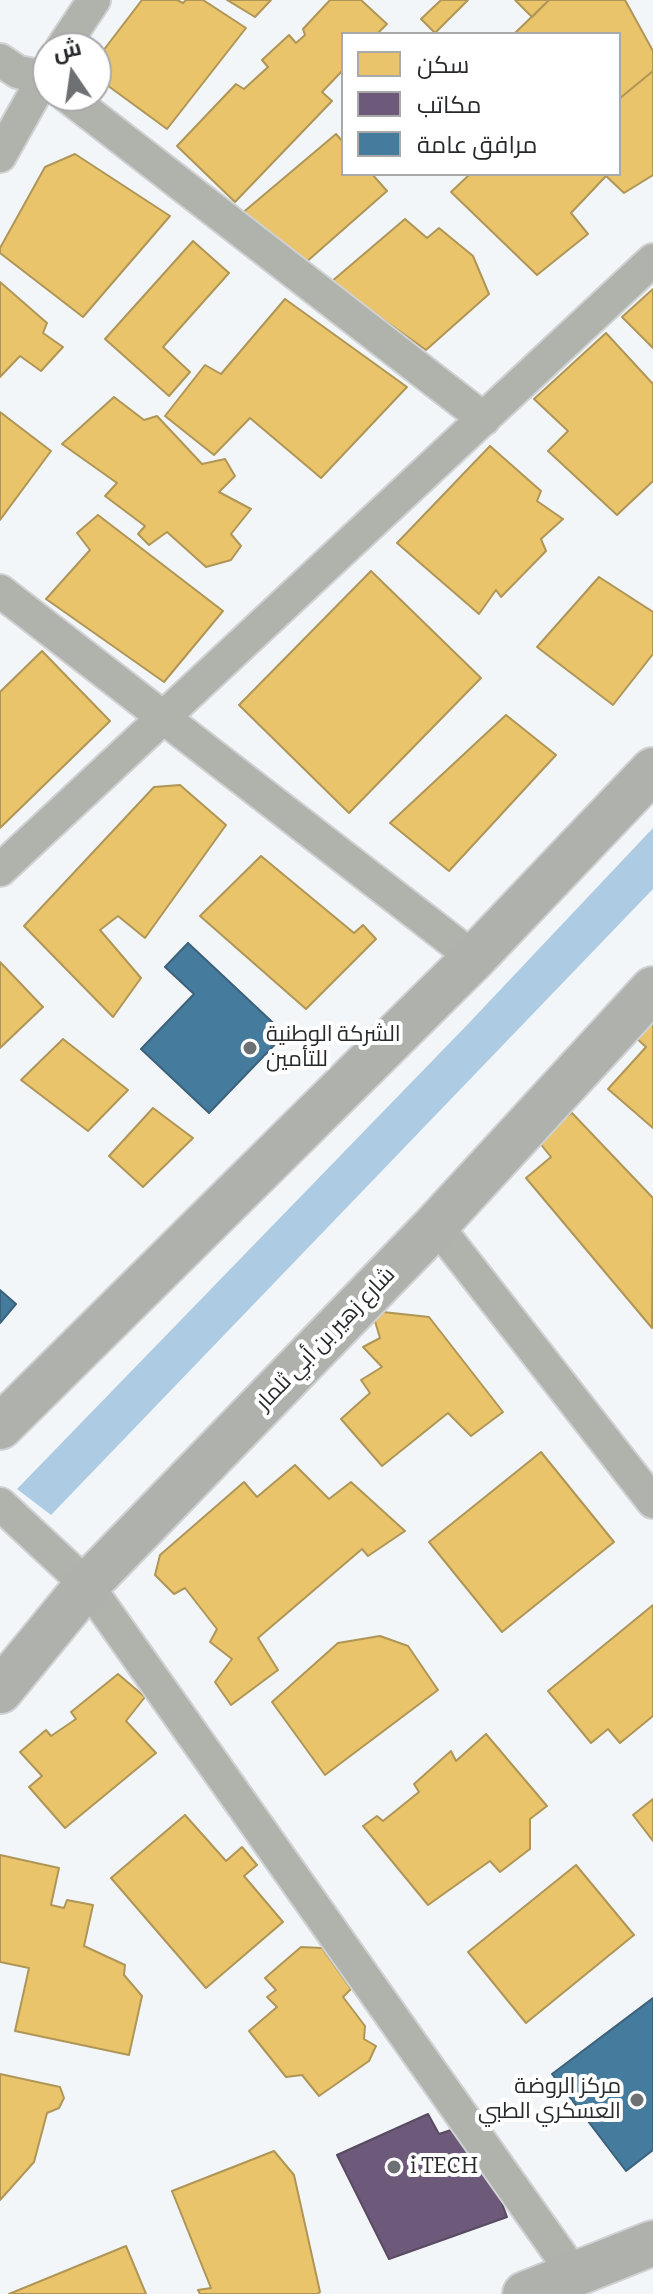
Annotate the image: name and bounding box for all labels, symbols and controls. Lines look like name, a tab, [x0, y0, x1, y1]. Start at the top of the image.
north arrow	[32, 32, 112, 112]
legend	[341, 32, 621, 176]
text: ش	[50, 34, 84, 66]
text: سكن	[417, 51, 469, 79]
text: مكاتب	[417, 91, 481, 119]
text: مرافق عامة	[417, 131, 537, 159]
place label: الشركة الوطنية للتأمين	[266, 1022, 401, 1074]
marker: الشركة الوطنية للتأمين	[241, 1039, 259, 1057]
street label: شارع زهير بن أبي ثلمار	[251, 1262, 401, 1416]
place label: مركز الروضة العسكري الطبي	[478, 2074, 621, 2126]
marker: مركز الروضة العسكري الطبي	[628, 2091, 646, 2109]
place label: i TECH	[410, 2154, 478, 2180]
marker: i TECH	[385, 2158, 403, 2176]

